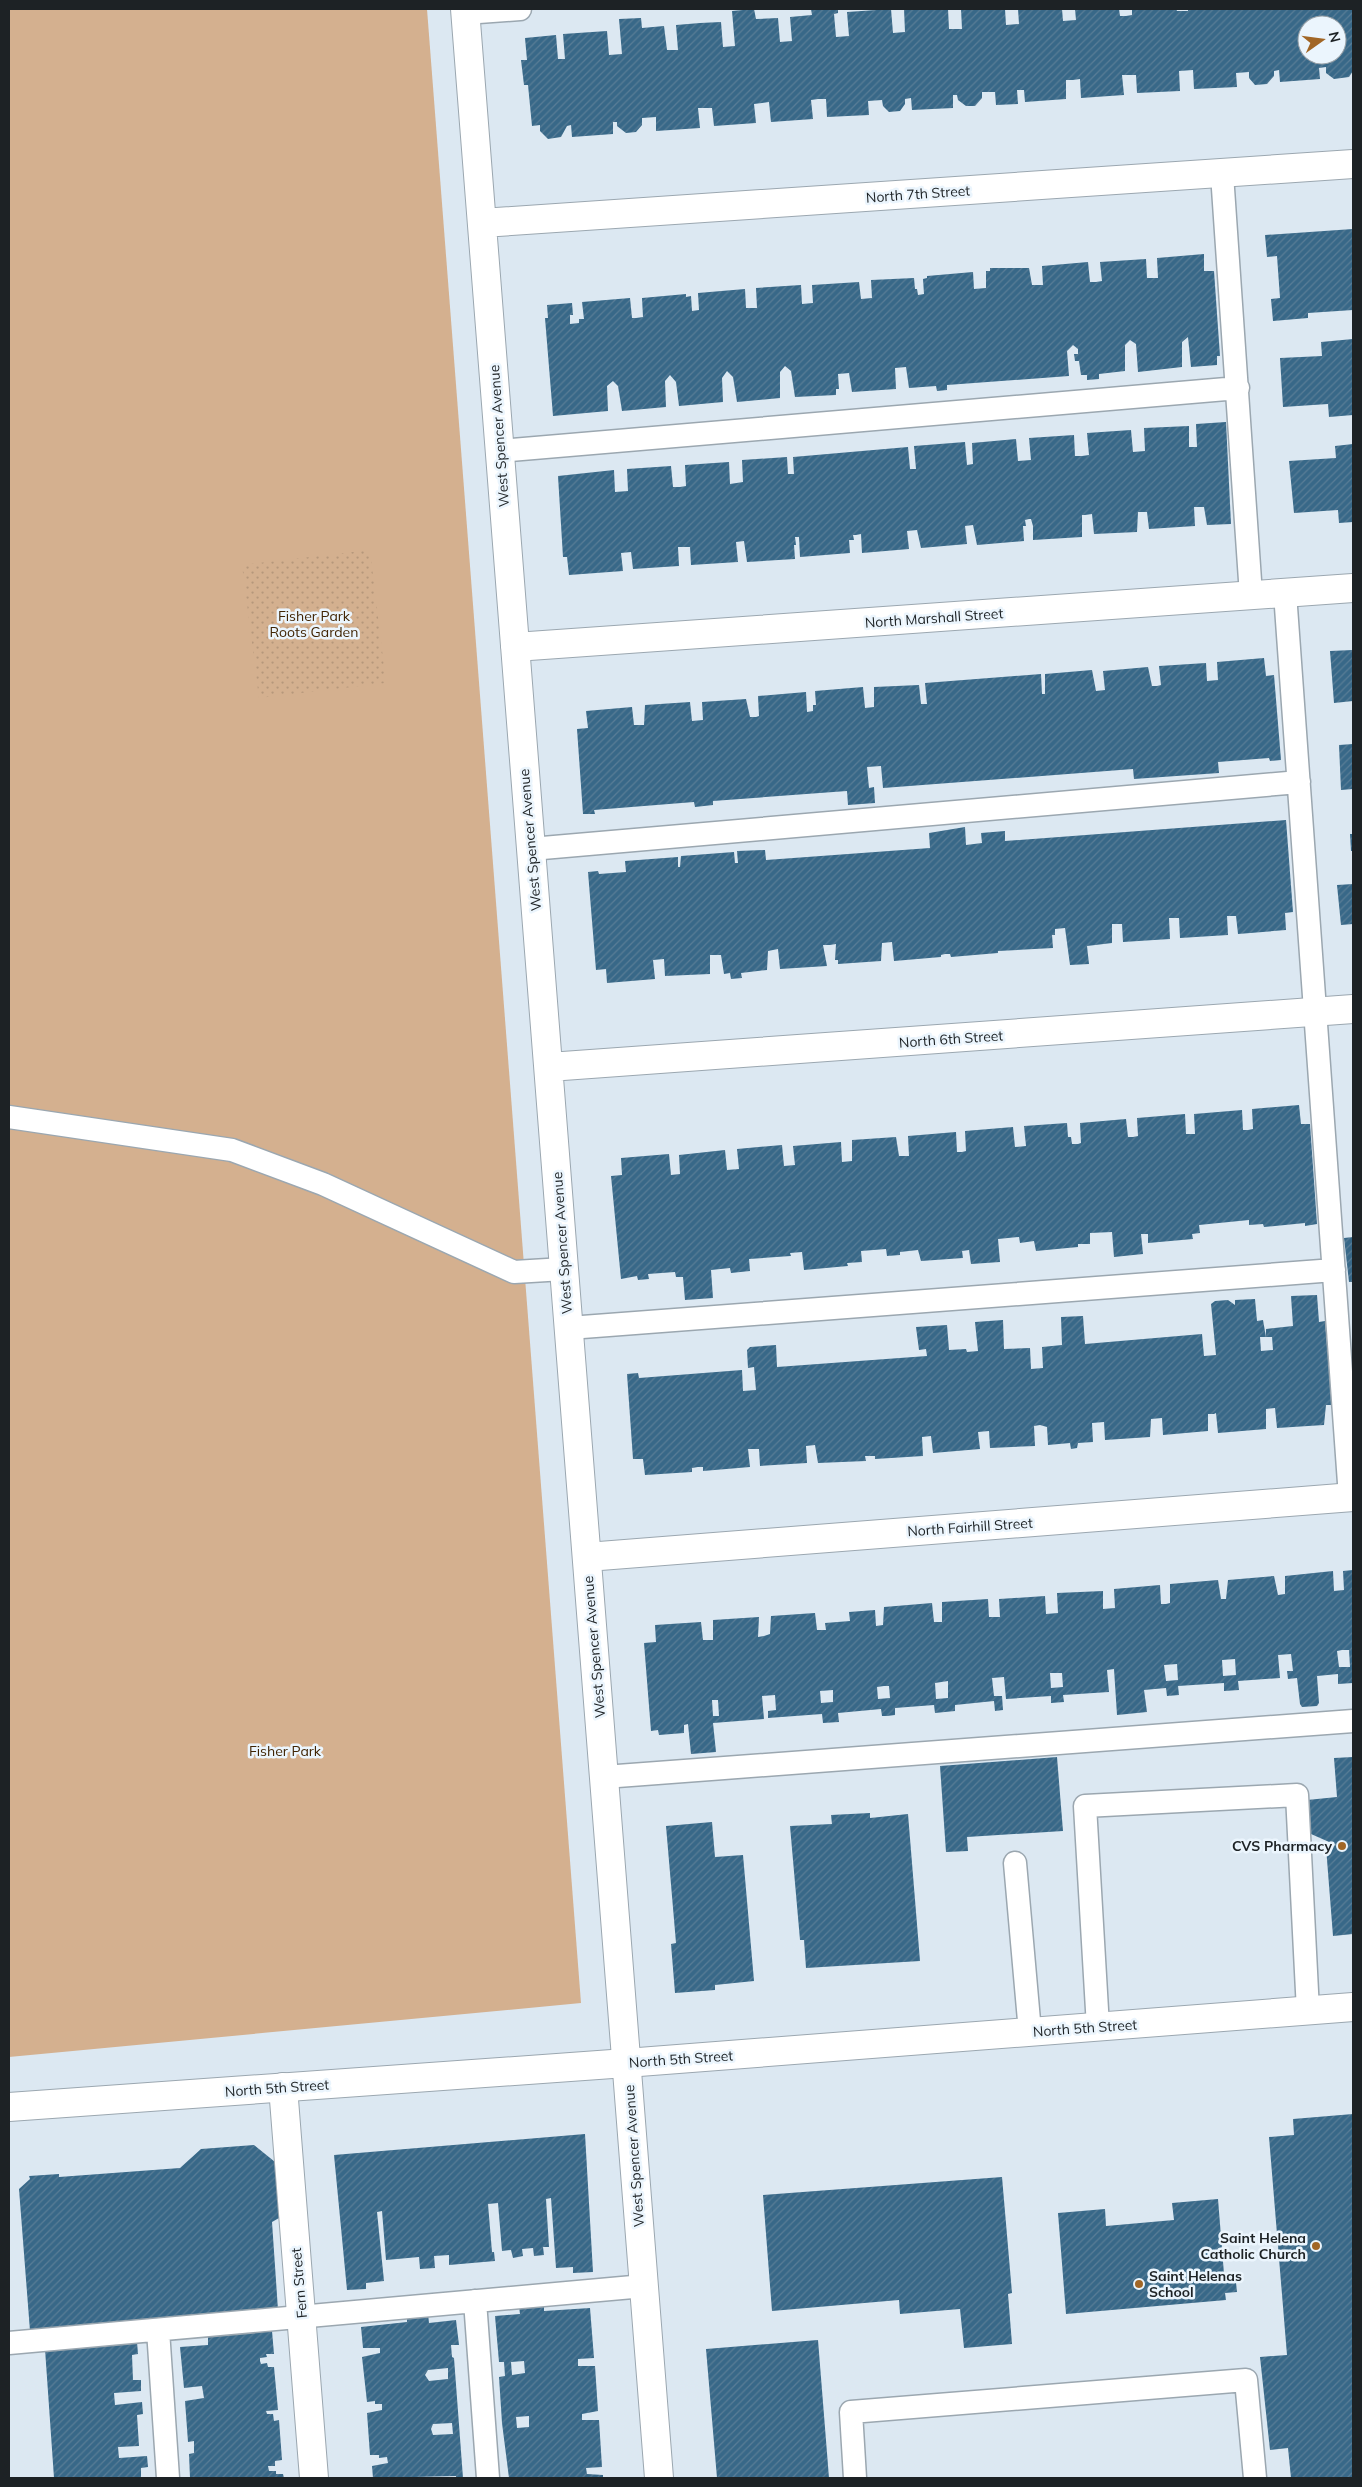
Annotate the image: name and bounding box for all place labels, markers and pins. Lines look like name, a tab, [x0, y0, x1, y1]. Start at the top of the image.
place label: CVS Pharmacy	[1232, 1837, 1332, 1855]
marker: CVS Pharmacy	[1336, 1840, 1348, 1852]
place label: Saint Helena Catholic Church	[1200, 2229, 1306, 2263]
marker: Saint Helena Catholic Church	[1310, 2240, 1322, 2252]
place label: Saint Helenas School	[1149, 2267, 1242, 2301]
marker: Saint Helenas School	[1133, 2278, 1145, 2290]

